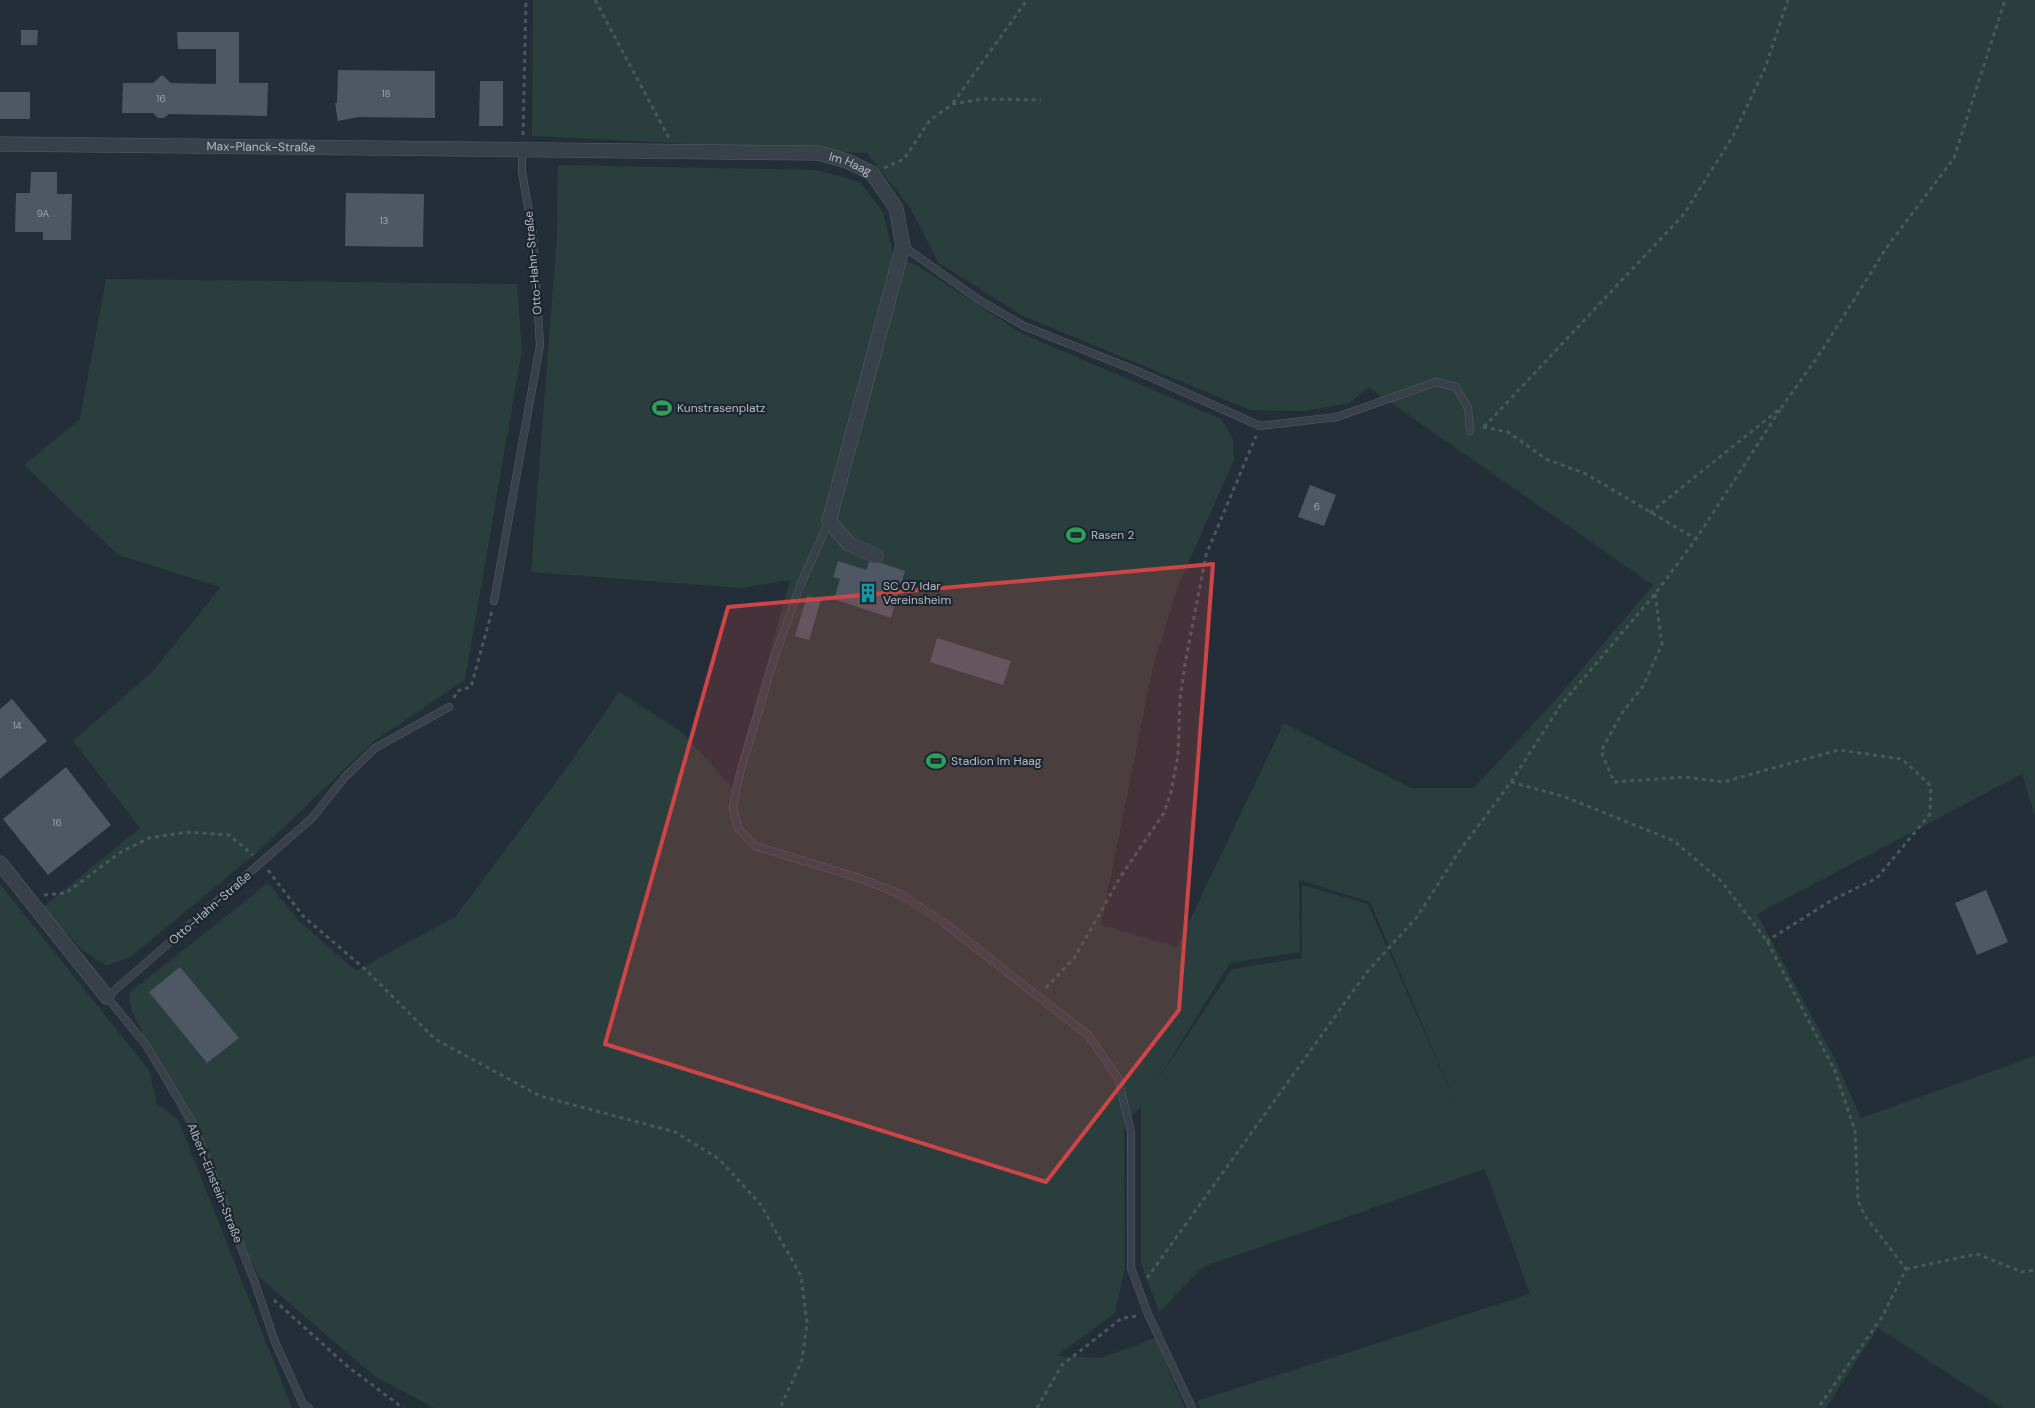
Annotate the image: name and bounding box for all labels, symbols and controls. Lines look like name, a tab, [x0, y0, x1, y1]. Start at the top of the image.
house number: 18	[381, 87, 391, 100]
house number: 16	[156, 92, 166, 105]
street label: Max-Planck-Straße	[206, 138, 316, 155]
street label: Im Haag	[827, 148, 874, 180]
house number: 9A	[37, 207, 50, 220]
street label: Otto-Hahn-Straße	[520, 210, 546, 316]
house number: 13	[379, 214, 389, 227]
sports icon: Kunstrasenplatz	[651, 397, 673, 419]
place label: Kunstrasenplatz	[677, 400, 765, 416]
house number: 6	[1314, 500, 1320, 513]
sports icon: Rasen 2	[1065, 524, 1087, 546]
place label: Rasen 2	[1091, 527, 1134, 543]
place label: SC 07 Idar Vereinsheim	[883, 578, 951, 608]
building icon: SC 07 Idar Vereinsheim	[857, 582, 879, 604]
house number: 14	[12, 719, 22, 732]
sports icon: Stadion Im Haag	[925, 750, 947, 772]
place label: Stadion Im Haag	[951, 753, 1042, 769]
house number: 16	[52, 816, 62, 829]
street label: Otto-Hahn-Straße	[165, 868, 255, 948]
street label: Albert-Einstein-Straße	[184, 1121, 246, 1245]

